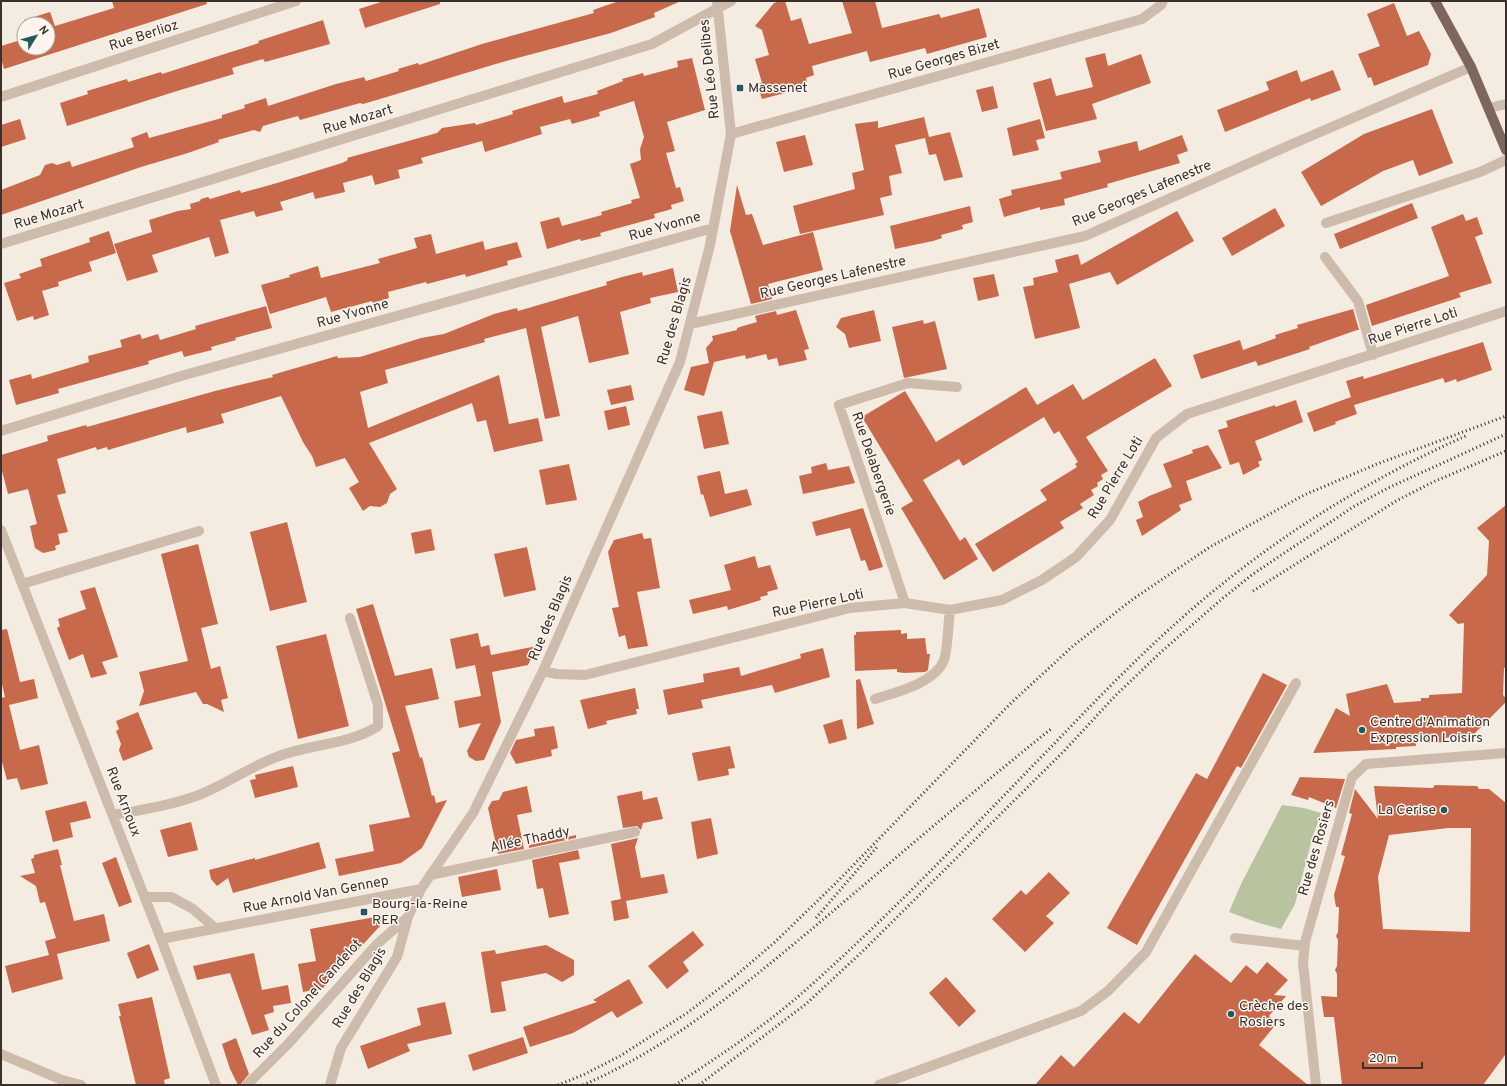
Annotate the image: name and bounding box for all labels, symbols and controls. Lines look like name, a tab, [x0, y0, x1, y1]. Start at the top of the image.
north arrow	[16, 16, 56, 56]
street label: Rue Berlioz	[107, 17, 181, 55]
street label: Rue Léo Delibes	[696, 18, 724, 120]
text: N	[35, 23, 51, 38]
street label: Rue Georges Bizet	[886, 36, 1002, 84]
place label: Massenet	[748, 80, 808, 97]
marker: Massenet	[735, 83, 745, 93]
street label: Rue Mozart	[321, 101, 395, 139]
street label: Rue Georges Lafenestre	[1070, 157, 1214, 231]
street label: Rue Mozart	[12, 196, 86, 234]
street label: Rue Yvonne	[627, 209, 703, 245]
street label: Rue Georges Lafenestre	[758, 253, 908, 303]
street label: Rue des Blagis	[654, 275, 696, 367]
street label: Rue Yvonne	[315, 296, 391, 332]
street label: Rue Pierre Loti	[1366, 305, 1460, 349]
street label: Rue Delabergerie	[847, 410, 899, 518]
street label: Rue Pierre Loti	[1085, 434, 1147, 522]
street label: Rue des Blagis	[525, 573, 577, 663]
street label: Rue Pierre Loti	[771, 586, 865, 622]
place label: Centre d'Animation Expression Loisirs	[1370, 714, 1490, 747]
marker: Centre d'Animation Expression Loisirs	[1357, 725, 1367, 735]
street label: Rue Arnoux	[102, 765, 144, 839]
street label: Rue des Rosiers	[1295, 798, 1339, 898]
place label: La Cerise	[1378, 802, 1436, 819]
marker: La Cerise	[1439, 805, 1449, 815]
street label: Allée Thaddy	[488, 823, 572, 857]
street label: Rue Arnold Van Gennep	[242, 873, 390, 917]
place label: Bourg-la-Reine RER	[372, 896, 468, 929]
marker: Bourg-la-Reine RER	[359, 907, 369, 917]
street label: Rue du Colonel Candelot	[250, 936, 366, 1062]
street label: Rue des Blagis	[329, 945, 391, 1031]
place label: Crèche des Rosiers	[1239, 998, 1309, 1031]
marker: Crèche des Rosiers	[1226, 1009, 1236, 1019]
scale bar	[1363, 1044, 1422, 1070]
text: 20 m	[1369, 1051, 1397, 1067]

